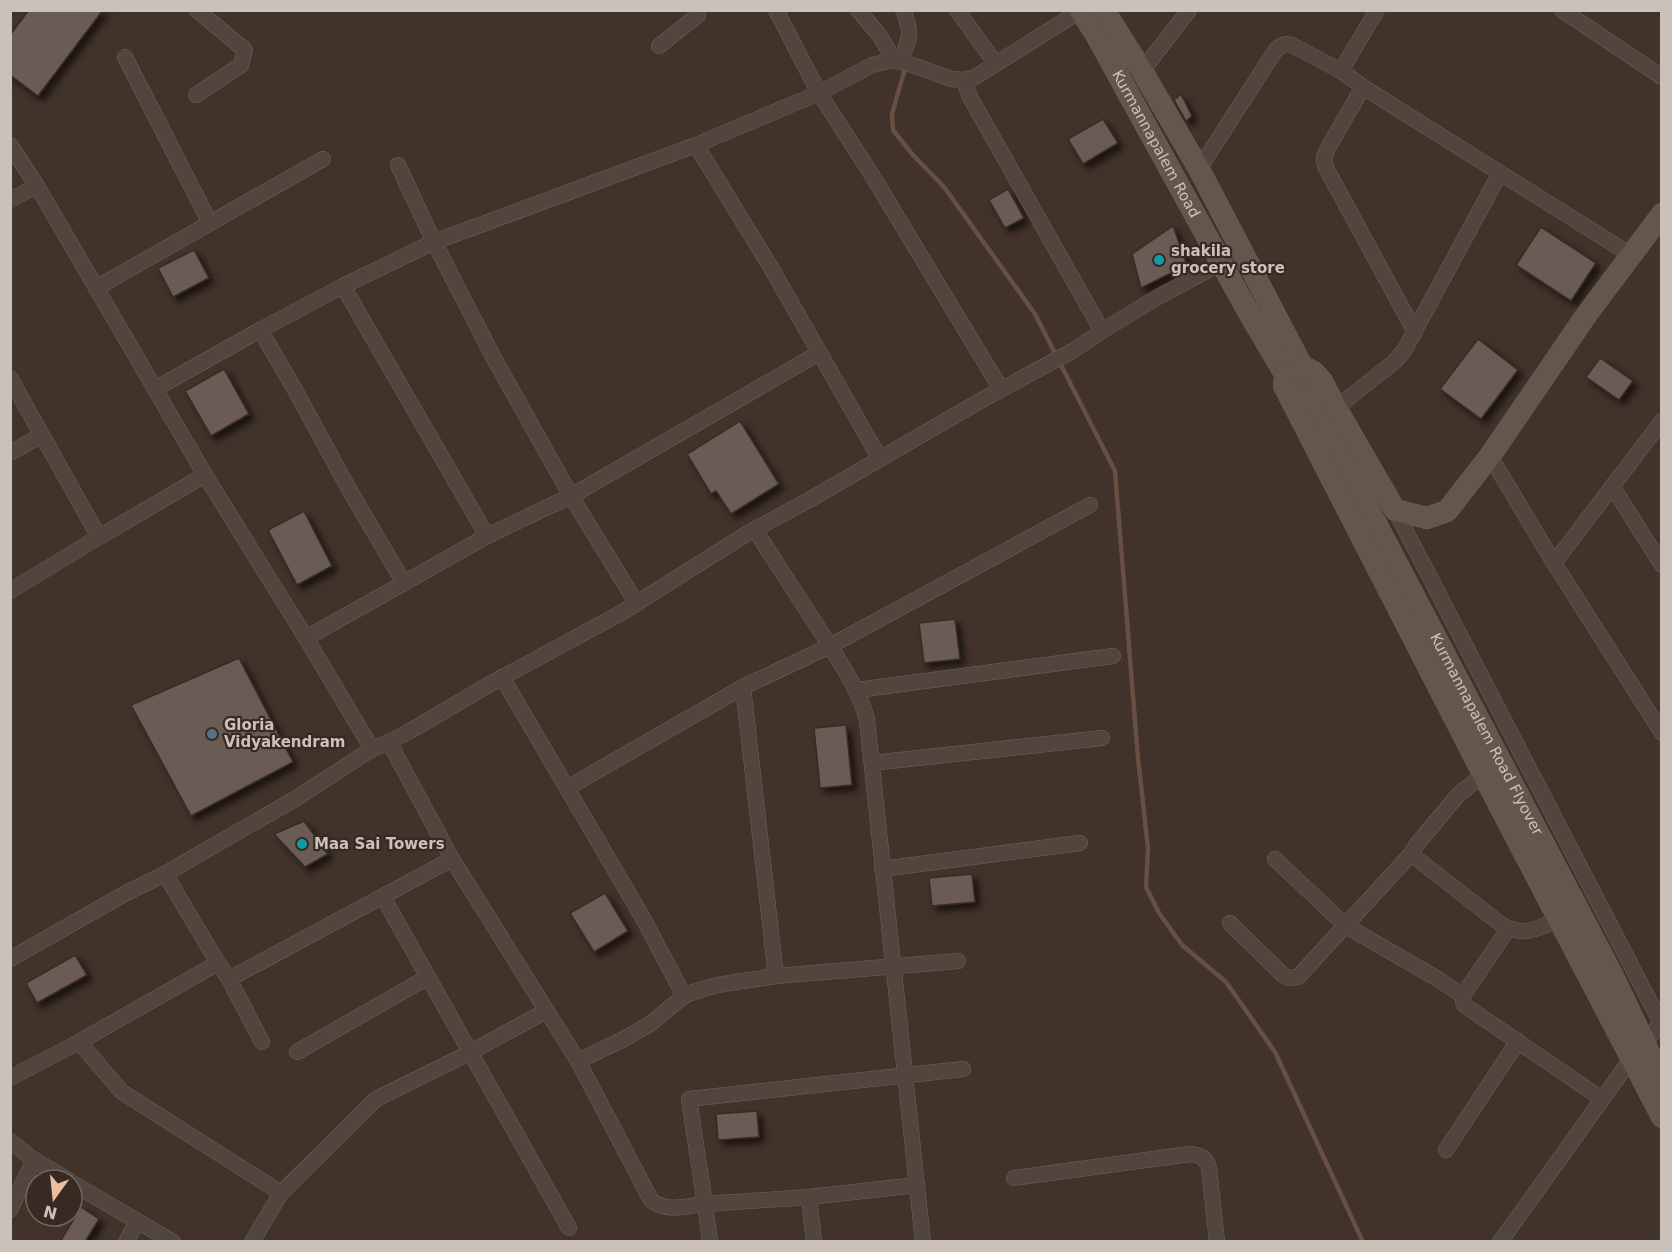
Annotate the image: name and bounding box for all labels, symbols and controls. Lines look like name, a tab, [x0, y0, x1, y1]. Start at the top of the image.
street label: Kurmannapalem Road	[1108, 67, 1204, 221]
place label: shakila grocery store	[1171, 242, 1285, 277]
marker: shakila grocery store	[1152, 253, 1166, 267]
street label: Kurmannapalem Road Flyover	[1426, 630, 1547, 839]
place label: Gloria Vidyakendram	[224, 716, 345, 751]
marker: Gloria Vidyakendram	[205, 727, 219, 741]
place label: Maa Sai Towers	[314, 835, 445, 853]
marker: Maa Sai Towers	[295, 837, 309, 851]
north arrow	[24, 1168, 84, 1228]
text: N	[41, 1201, 59, 1223]

